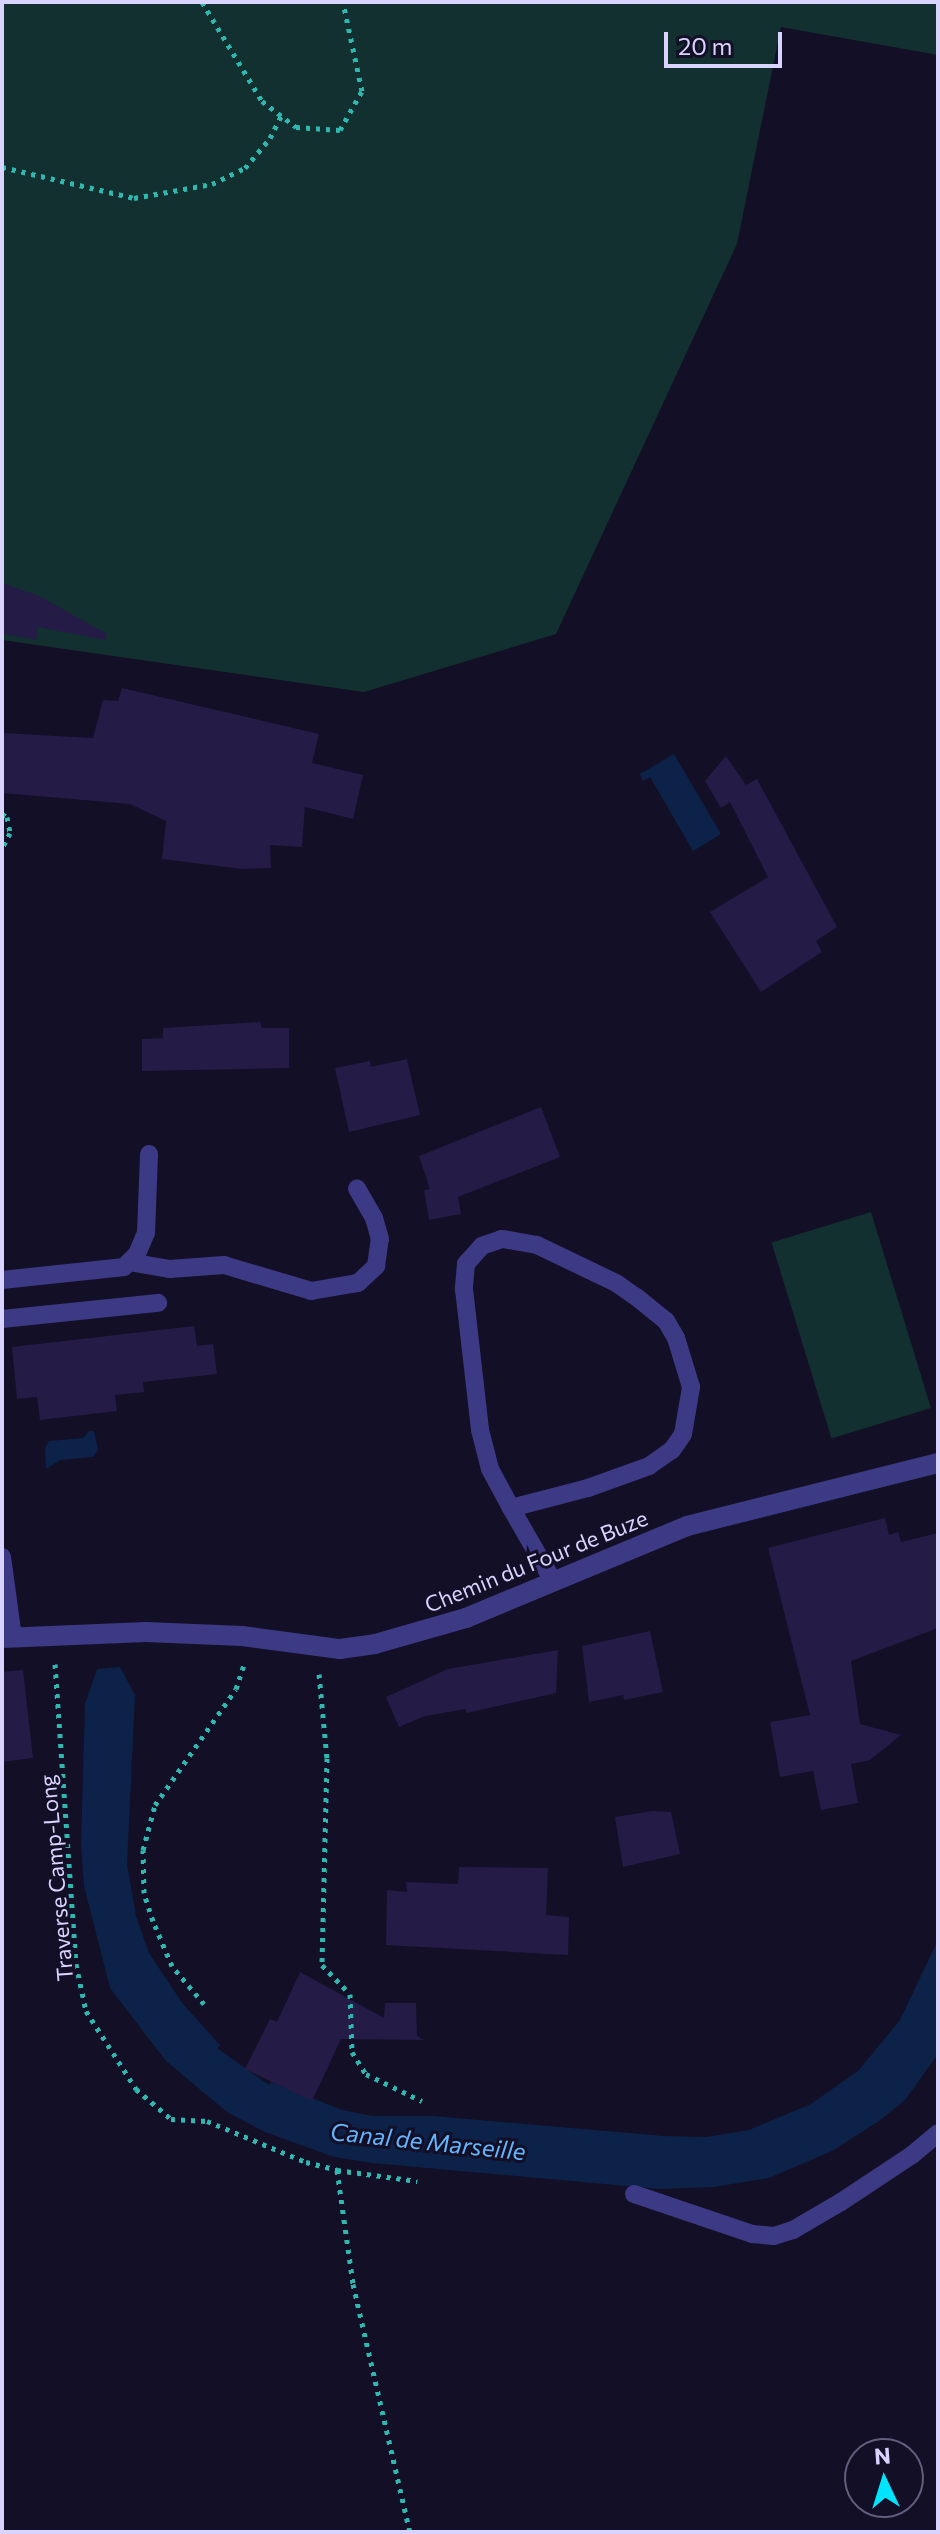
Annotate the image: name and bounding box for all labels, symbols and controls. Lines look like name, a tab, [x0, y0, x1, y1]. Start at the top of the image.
scale bar	[668, 16, 786, 66]
text: 20 m	[678, 31, 732, 60]
street label: Chemin du Four de Buze	[421, 1504, 651, 1618]
street label: Traverse Camp-Long	[34, 1774, 78, 1982]
water label: Canal de Marseille	[329, 2116, 527, 2166]
north arrow	[844, 2438, 924, 2518]
text: N	[873, 2442, 892, 2470]

